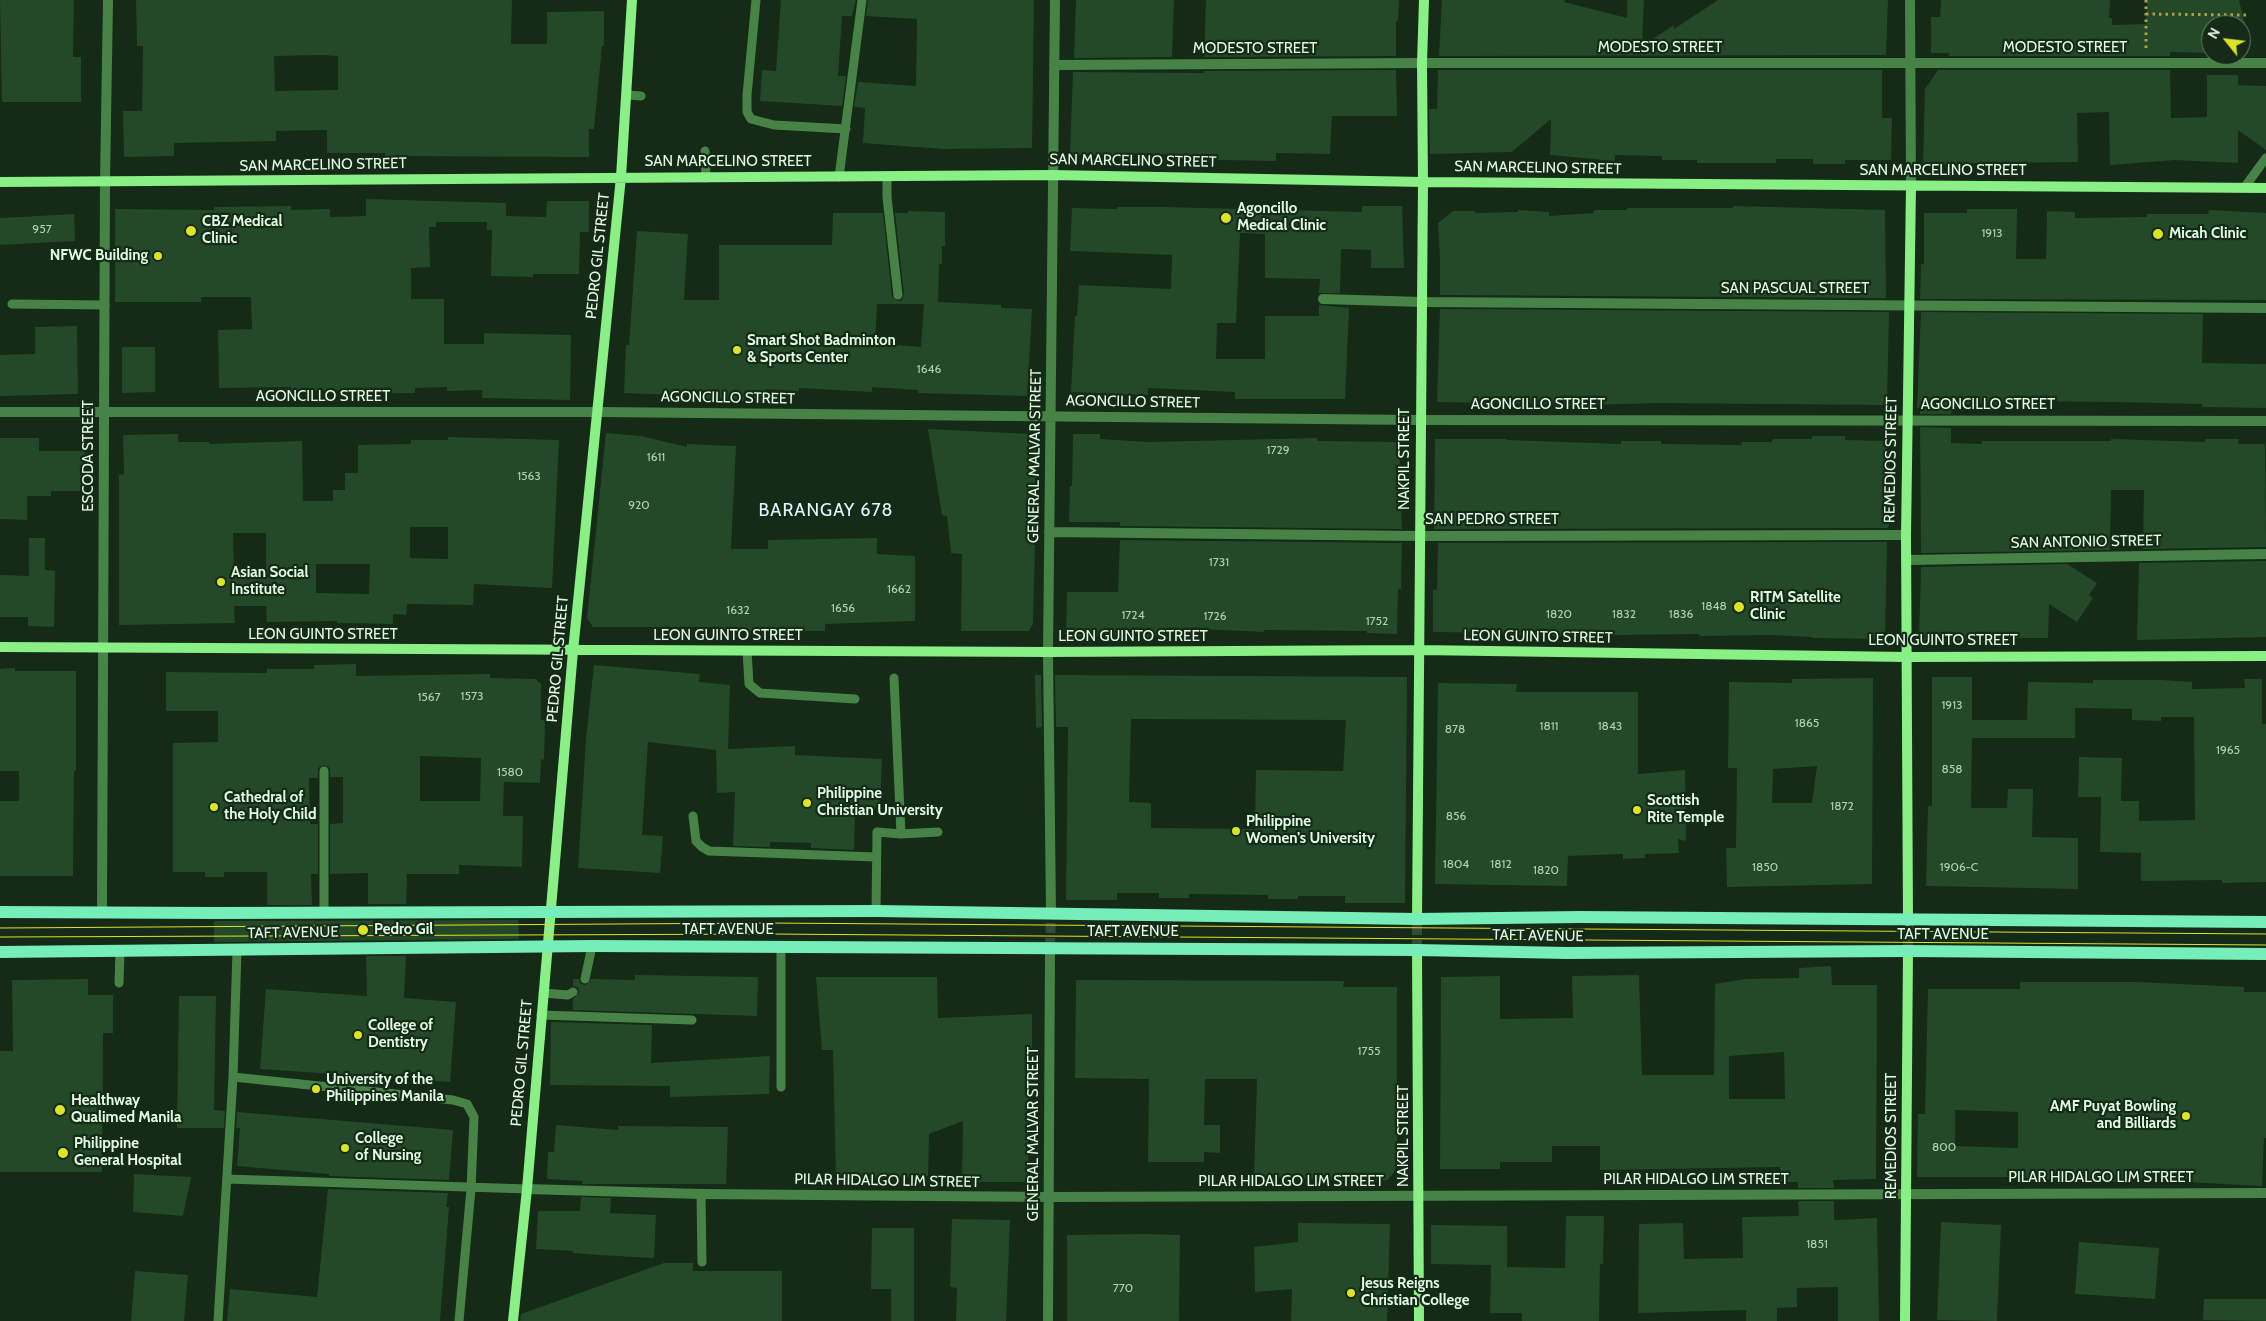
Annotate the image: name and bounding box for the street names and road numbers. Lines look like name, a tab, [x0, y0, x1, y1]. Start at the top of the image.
street label: MODESTO STREET	[1598, 39, 1722, 57]
street label: MODESTO STREET	[2003, 39, 2127, 57]
street label: MODESTO STREET	[1193, 40, 1317, 58]
street label: SAN MARCELINO STREET	[1049, 151, 1217, 171]
street label: SAN MARCELINO STREET	[644, 153, 812, 171]
street label: SAN MARCELINO STREET	[239, 155, 407, 175]
street label: SAN MARCELINO STREET	[1454, 158, 1622, 178]
street label: SAN MARCELINO STREET	[1859, 162, 2027, 180]
street label: PEDRO GIL STREET	[582, 192, 614, 320]
street label: SAN PASCUAL STREET	[1721, 280, 1869, 298]
street label: GENERAL MALVAR STREET	[1024, 369, 1046, 543]
street label: AGONCILLO STREET	[256, 388, 390, 406]
street label: AGONCILLO STREET	[661, 388, 795, 408]
street label: AGONCILLO STREET	[1066, 392, 1200, 412]
street label: AGONCILLO STREET	[1471, 396, 1605, 414]
street label: AGONCILLO STREET	[1921, 396, 2055, 414]
street label: REMEDIOS STREET	[1881, 397, 1901, 523]
street label: ESCODA STREET	[80, 400, 98, 512]
street label: NAKPIL STREET	[1396, 408, 1414, 510]
street label: SAN PEDRO STREET	[1425, 511, 1559, 529]
street label: SAN ANTONIO STREET	[2011, 532, 2161, 552]
street label: PEDRO GIL STREET	[544, 595, 572, 723]
street label: LEON GUINTO STREET	[248, 626, 398, 644]
street label: LEON GUINTO STREET	[653, 627, 803, 645]
street label: LEON GUINTO STREET	[1463, 627, 1613, 647]
street label: LEON GUINTO STREET	[1058, 628, 1208, 646]
street label: LEON GUINTO STREET	[1868, 632, 2018, 650]
street label: TAFT AVENUE	[682, 921, 774, 939]
street label: TAFT AVENUE	[247, 923, 339, 943]
street label: TAFT AVENUE	[1087, 923, 1179, 941]
street label: TAFT AVENUE	[1492, 926, 1584, 946]
street label: TAFT AVENUE	[1897, 926, 1989, 944]
street label: PEDRO GIL STREET	[508, 999, 536, 1127]
street label: GENERAL MALVAR STREET	[1025, 1047, 1043, 1221]
street label: REMEDIOS STREET	[1883, 1073, 1901, 1199]
street label: NAKPIL STREET	[1395, 1085, 1413, 1187]
street label: PILAR HIDALGO LIM STREET	[2008, 1169, 2194, 1187]
street label: PILAR HIDALGO LIM STREET	[794, 1170, 980, 1192]
street label: PILAR HIDALGO LIM STREET	[1603, 1171, 1789, 1189]
street label: PILAR HIDALGO LIM STREET	[1198, 1173, 1384, 1191]

